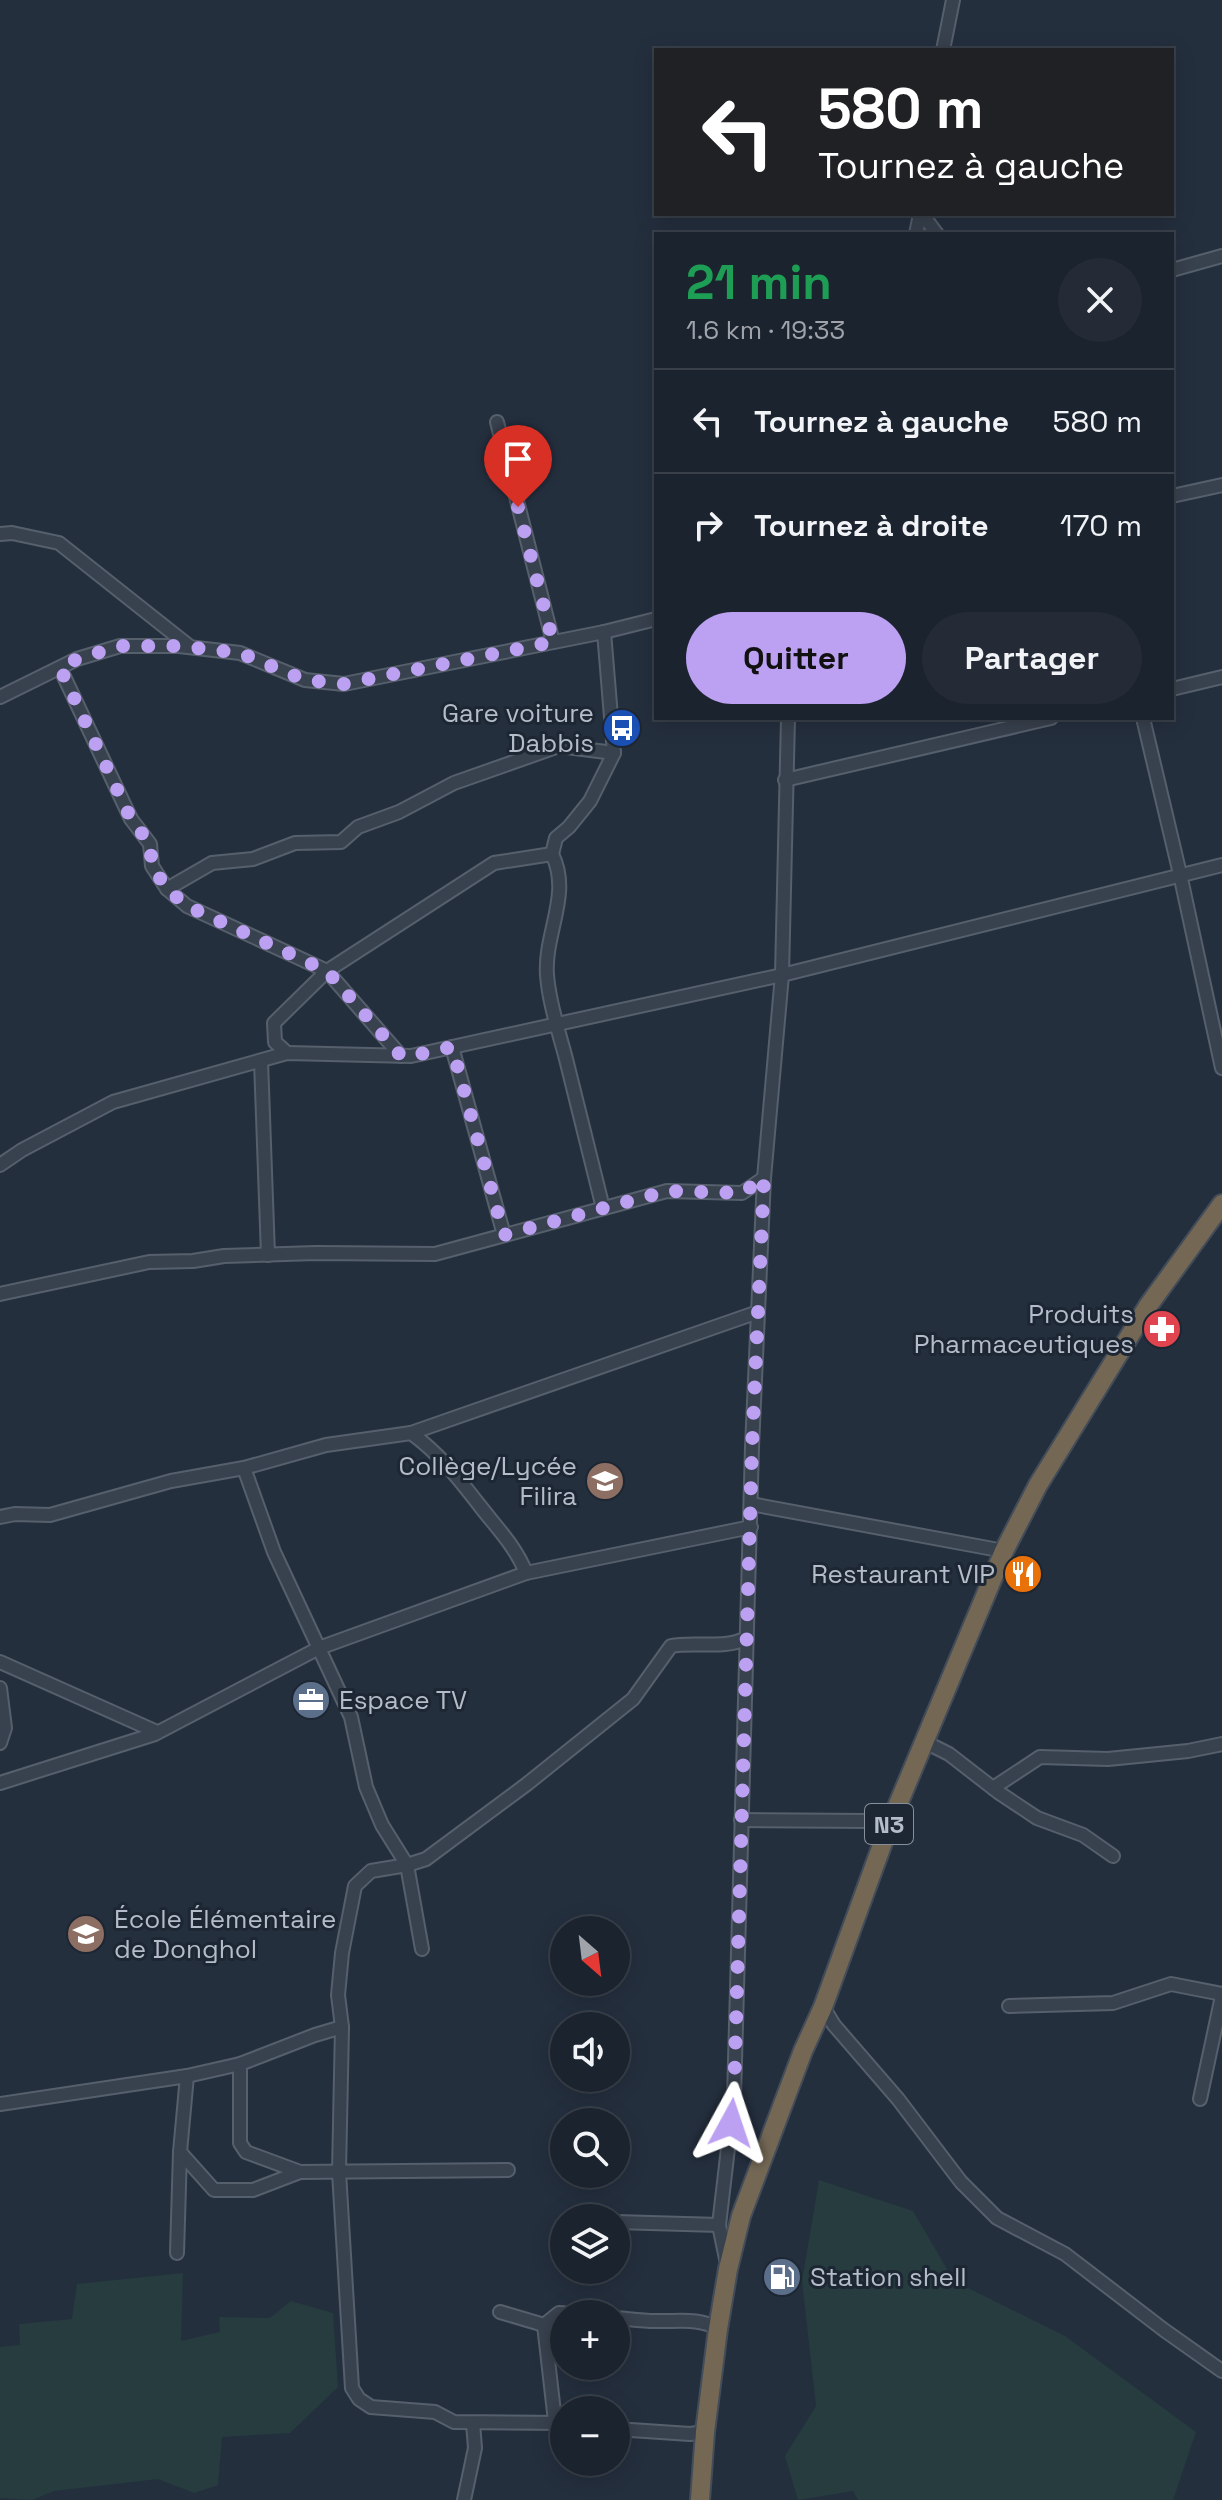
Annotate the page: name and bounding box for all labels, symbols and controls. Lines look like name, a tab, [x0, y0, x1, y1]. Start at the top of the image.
text: 580 m	[818, 73, 984, 144]
icon: left	[686, 80, 790, 184]
text: Tournez à gauche	[818, 143, 1124, 189]
text: 21 min	[686, 252, 832, 313]
button: close	[1058, 258, 1142, 342]
text: 1.6 km · 19:33	[686, 313, 845, 347]
icon: left	[686, 399, 730, 443]
text: Tournez à gauche	[754, 402, 1009, 441]
text: 580 m	[1053, 402, 1142, 441]
pin	[484, 425, 552, 507]
icon: arrive	[496, 437, 540, 481]
icon: right	[686, 503, 730, 547]
text: Tournez à droite	[754, 506, 988, 545]
text: 170 m	[1060, 506, 1142, 545]
button: Quitter	[686, 612, 906, 704]
button: Partager	[922, 612, 1142, 704]
place label: Gare voiture Dabbis	[442, 696, 594, 760]
bus stop icon: Gare voiture Dabbis	[601, 707, 643, 749]
place label: Produits Pharmaceutiques	[914, 1297, 1134, 1361]
pharmacy icon: Produits Pharmaceutiques	[1141, 1308, 1183, 1350]
place label: Collège/Lycée Filira	[399, 1449, 577, 1513]
school or university icon: Collège/Lycée Filira	[584, 1460, 626, 1502]
restaurant icon: Restaurant VIP	[1002, 1553, 1044, 1595]
place label: Restaurant VIP	[811, 1557, 995, 1591]
office icon: Espace TV	[290, 1679, 332, 1721]
place label: Espace TV	[339, 1683, 467, 1717]
road number: N3	[865, 1804, 913, 1844]
place label: École Élémentaire de Donghol	[114, 1902, 336, 1966]
school or university icon: École Élémentaire de Donghol	[65, 1913, 107, 1955]
north arrow	[550, 1916, 630, 1996]
map controls	[550, 1916, 630, 2476]
button: sound	[550, 2012, 630, 2092]
position arrow	[689, 2081, 773, 2165]
button: search	[550, 2108, 630, 2188]
button: layers	[550, 2204, 630, 2284]
fuel station icon: Station shell	[761, 2256, 803, 2298]
place label: Station shell	[810, 2260, 967, 2294]
button: +	[550, 2300, 630, 2380]
button: −	[550, 2396, 630, 2476]

